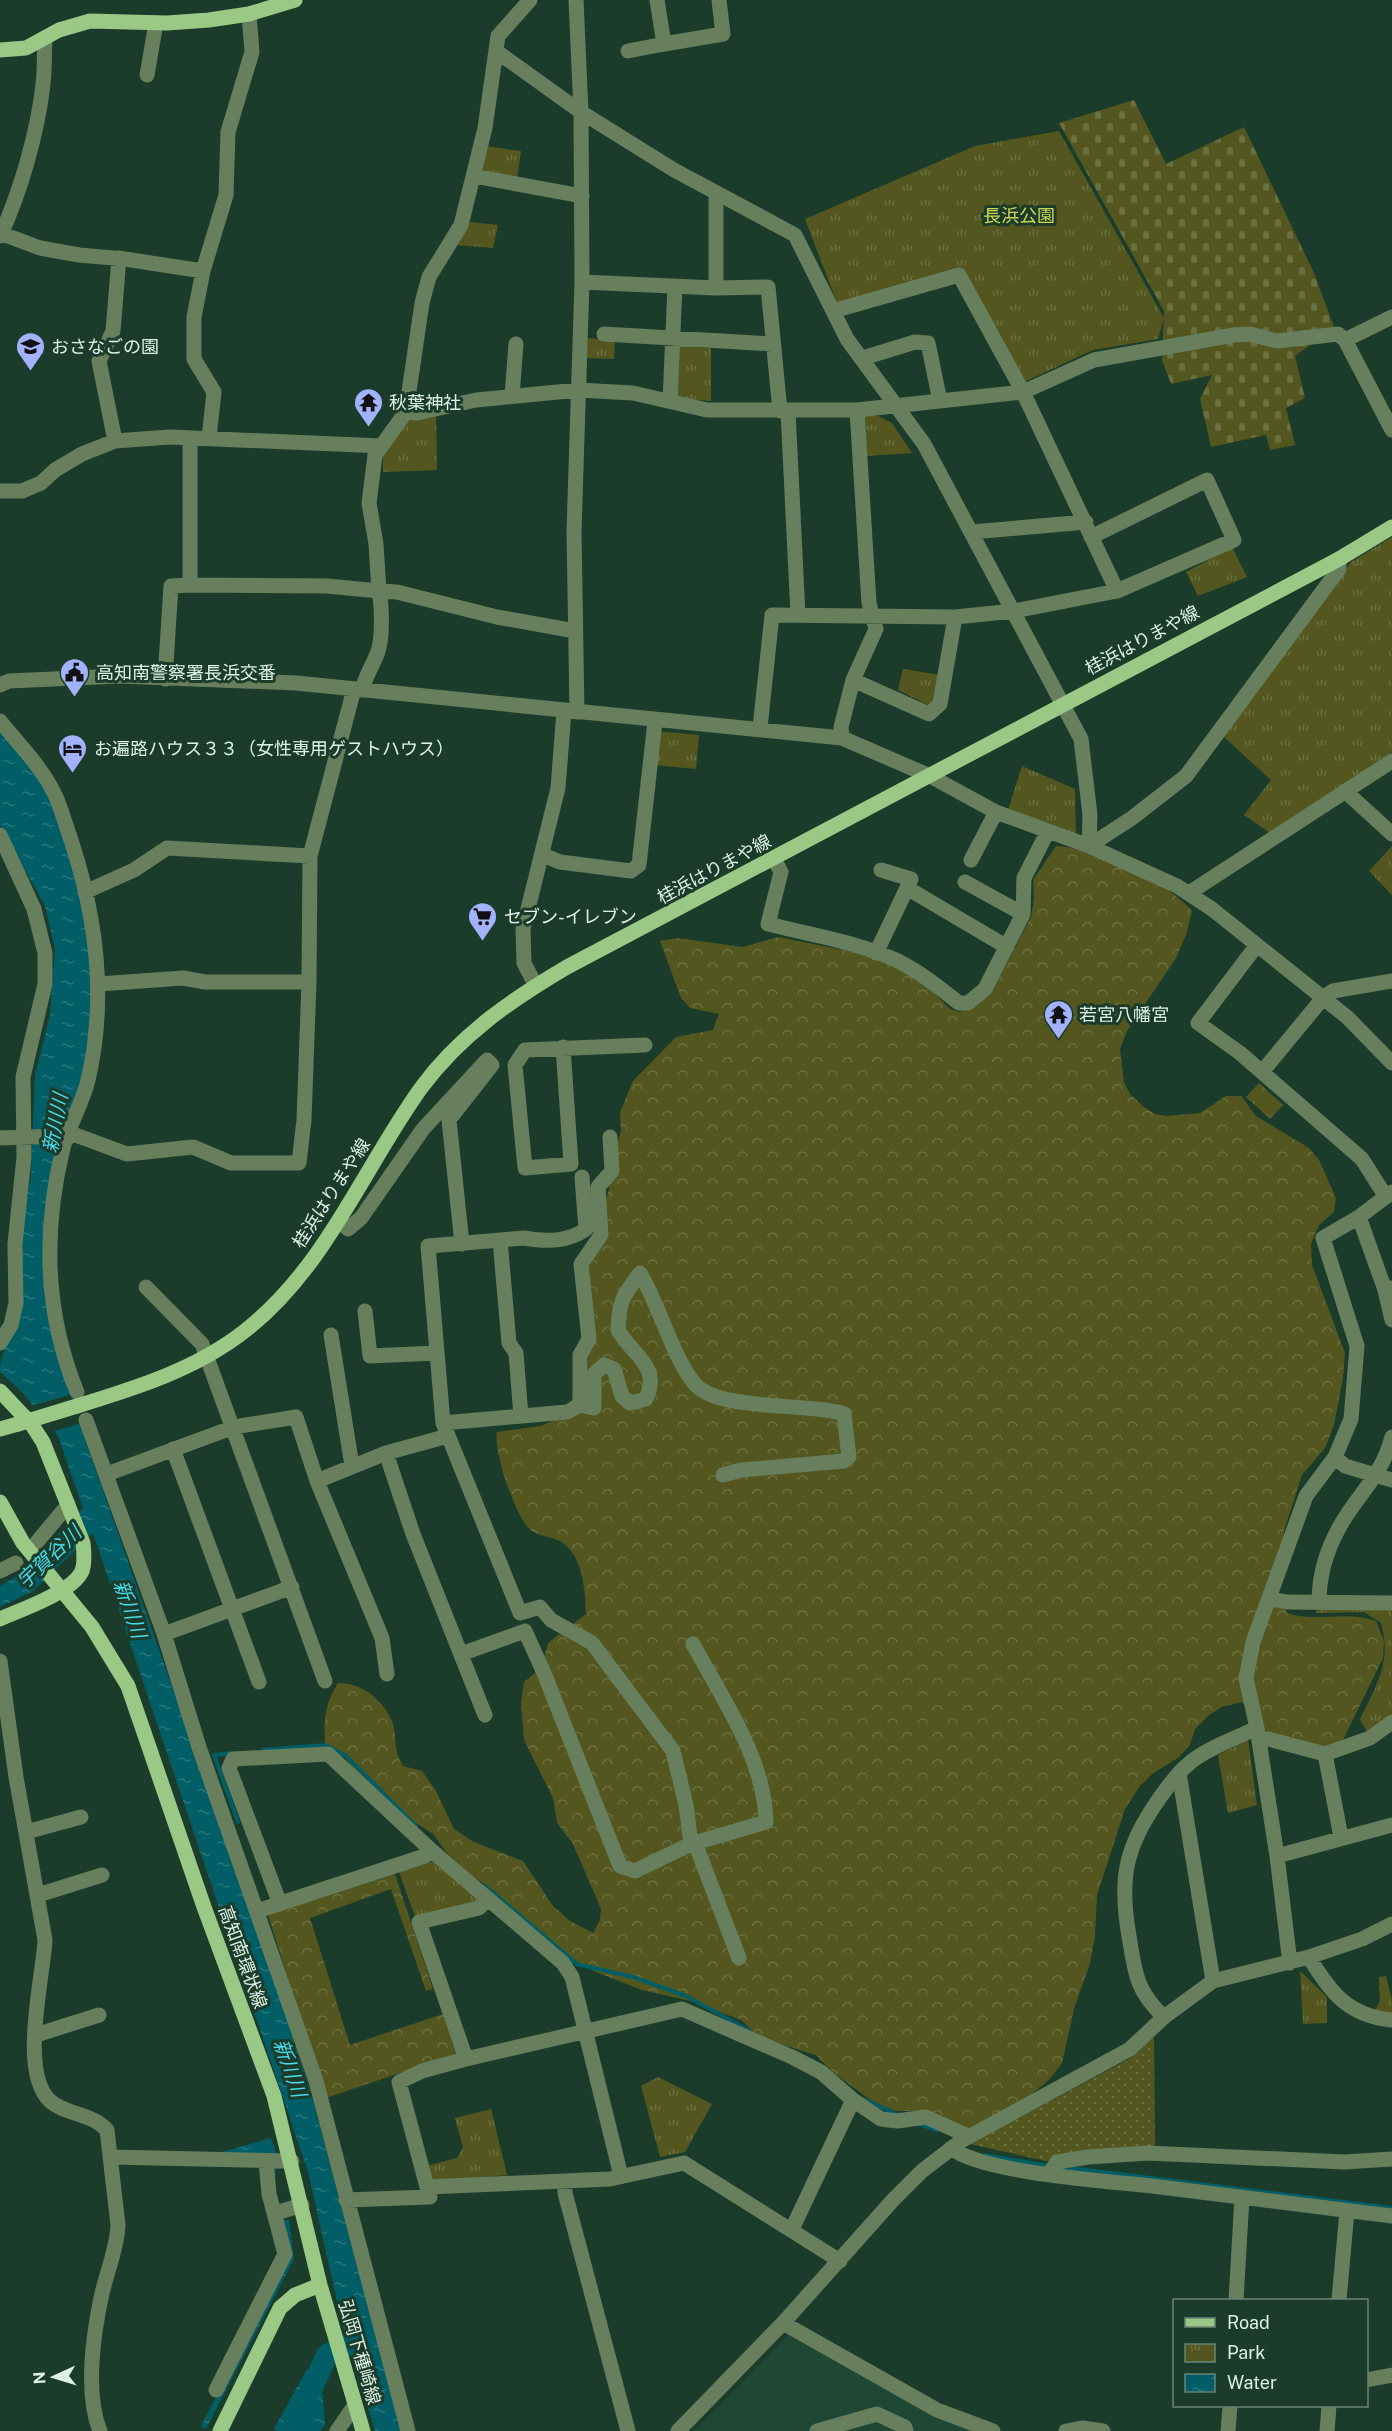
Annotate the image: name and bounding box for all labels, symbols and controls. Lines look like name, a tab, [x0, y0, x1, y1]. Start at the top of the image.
park label: 長浜公園	[983, 205, 1055, 226]
school or university icon: おさなごの園	[14, 330, 46, 372]
place label: おさなごの園	[51, 336, 159, 357]
temple icon: 秋葉神社	[352, 386, 384, 428]
place label: 秋葉神社	[389, 392, 461, 413]
street label: 桂浜はりまや線	[1081, 601, 1203, 679]
public building icon: 高知南警察署長浜交番	[59, 656, 91, 698]
place label: 高知南警察署長浜交番	[96, 662, 276, 683]
hotel icon: お遍路ハウス３３（女性専用ゲストハウス）	[57, 732, 89, 774]
place label: お遍路ハウス３３（女性専用ゲストハウス）	[94, 738, 454, 759]
street label: 桂浜はりまや線	[653, 830, 775, 908]
supermarket icon: セブン-イレブン	[467, 900, 499, 942]
place label: セブン-イレブン	[504, 906, 637, 927]
temple icon: 若宮八幡宮	[1042, 998, 1074, 1040]
place label: 若宮八幡宮	[1079, 1004, 1169, 1025]
water label: 新川川	[37, 1089, 73, 1155]
street label: 桂浜はりまや線	[288, 1134, 374, 1252]
water label: 宇賀谷川	[12, 1519, 88, 1593]
water label: 新川川	[109, 1577, 152, 1643]
street label: 高知南環状線	[215, 1903, 271, 2011]
water label: 新川川	[269, 2036, 312, 2102]
street label: 弘岡下種崎線	[335, 2297, 385, 2407]
legend	[1173, 2299, 1368, 2407]
text: Road	[1227, 2312, 1270, 2333]
text: Park	[1227, 2342, 1265, 2363]
north arrow	[24, 2347, 84, 2407]
text: N	[30, 2371, 49, 2385]
text: Water	[1227, 2372, 1277, 2393]

